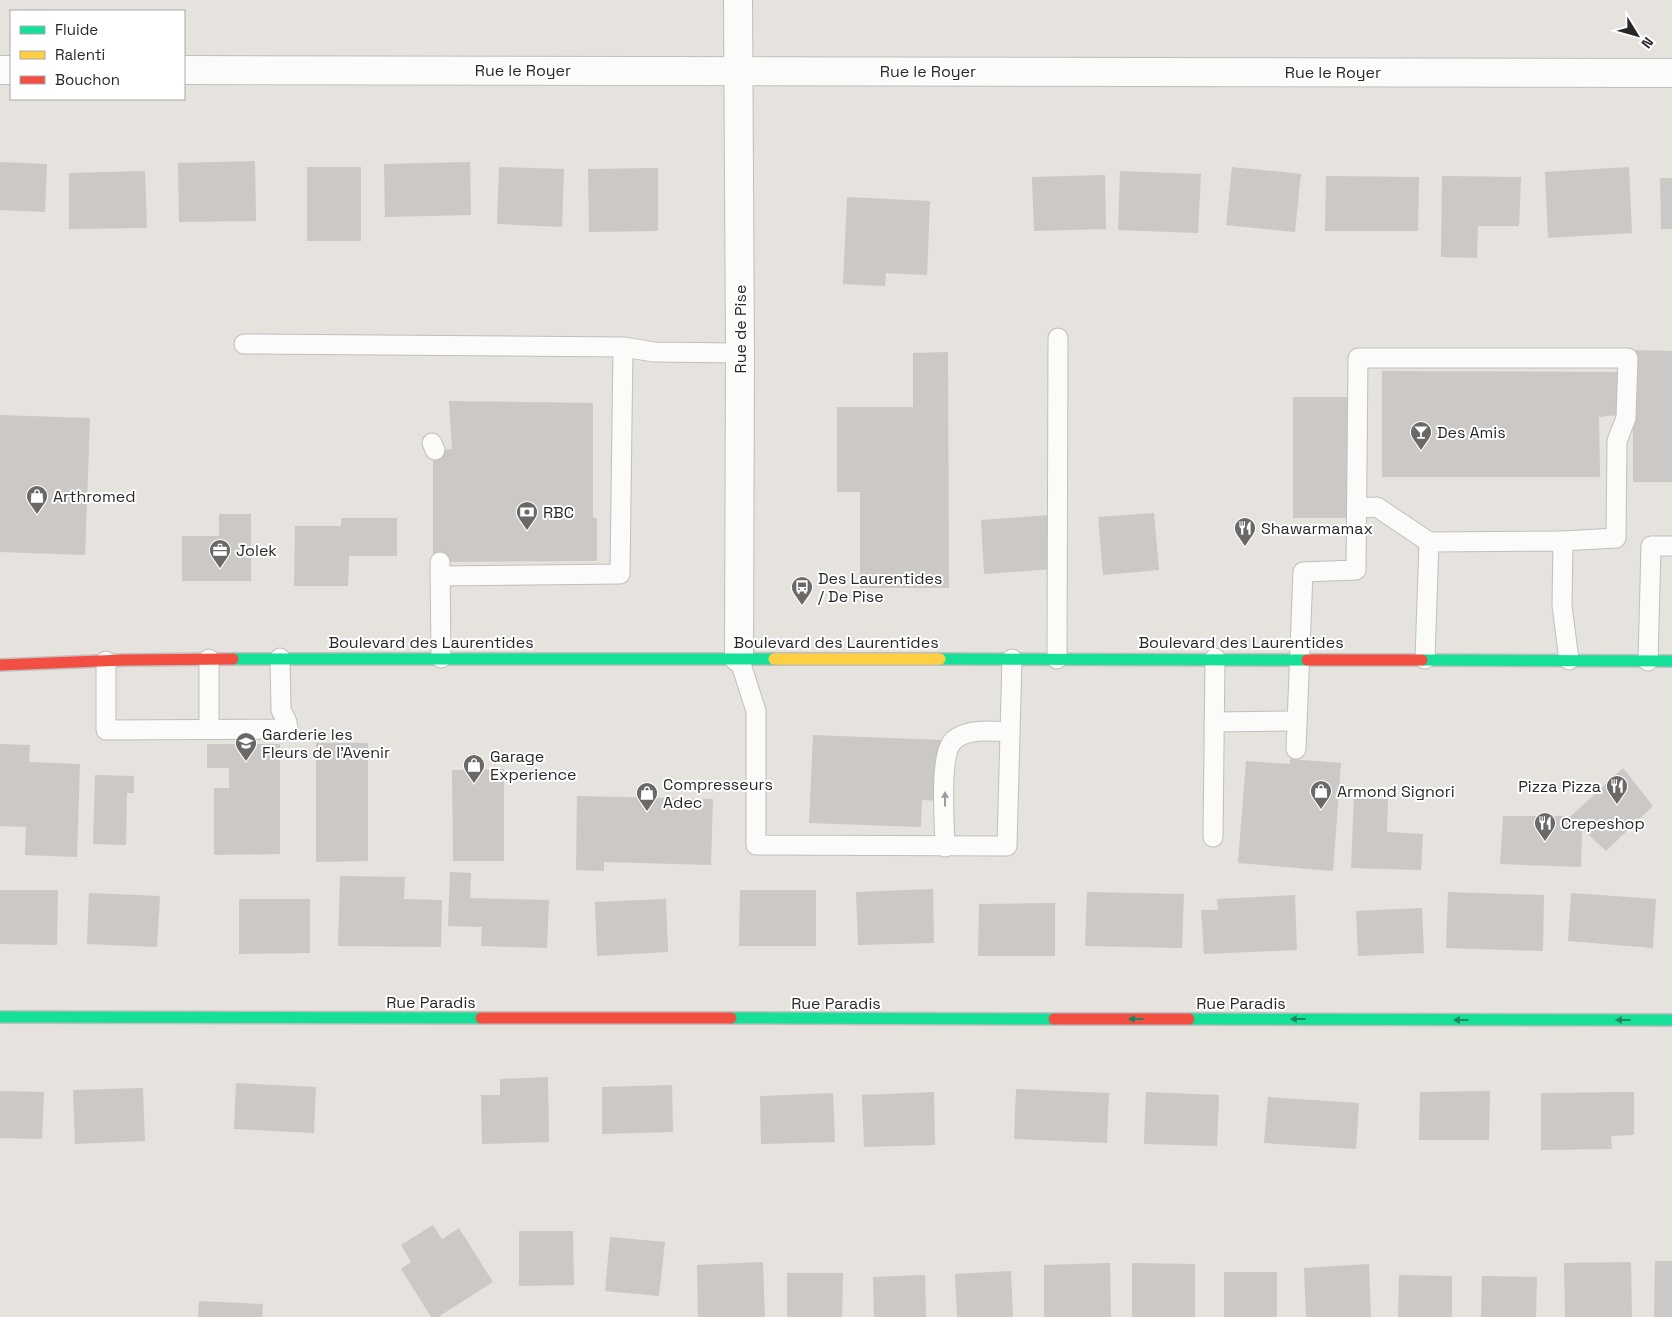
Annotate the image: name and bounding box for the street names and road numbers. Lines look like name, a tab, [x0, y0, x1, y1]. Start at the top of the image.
street label: Rue le Royer	[475, 60, 571, 81]
street label: Rue le Royer	[880, 61, 976, 82]
street label: Rue le Royer	[1285, 62, 1381, 83]
street label: Rue de Pise	[730, 285, 751, 373]
street label: Boulevard des Laurentides	[328, 632, 534, 653]
street label: Boulevard des Laurentides	[733, 632, 939, 653]
street label: Boulevard des Laurentides	[1138, 632, 1344, 653]
street label: Rue Paradis	[386, 992, 476, 1013]
street label: Rue Paradis	[791, 993, 881, 1014]
street label: Rue Paradis	[1196, 993, 1286, 1014]

